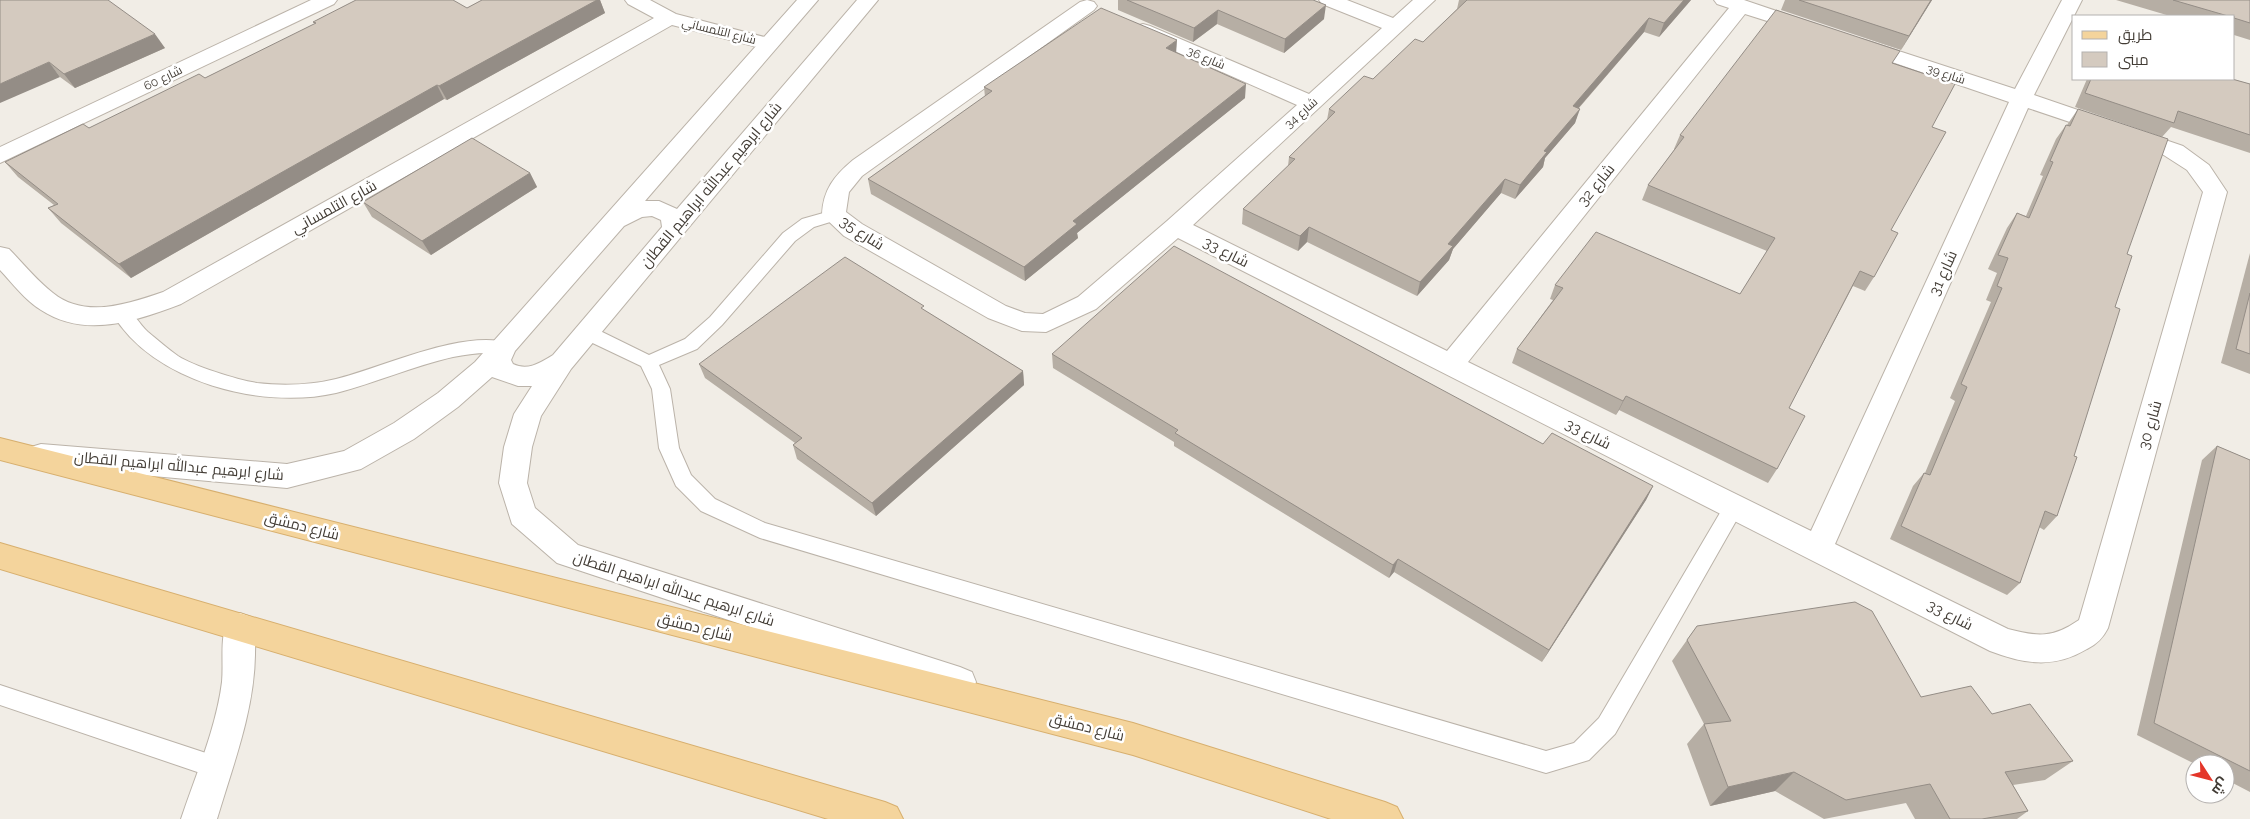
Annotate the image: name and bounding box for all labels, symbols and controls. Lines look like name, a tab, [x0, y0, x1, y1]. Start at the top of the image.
street label: شارع التلمساني	[680, 15, 758, 50]
legend	[2072, 15, 2235, 80]
text: طريق	[2118, 26, 2152, 45]
street label: شارع 36	[1184, 44, 1227, 73]
text: مبنى	[2118, 51, 2149, 70]
street label: شارع 39	[1925, 61, 1967, 88]
street label: شارع 60	[142, 63, 185, 94]
street label: شارع 34	[1282, 95, 1321, 132]
street label: شارع ابرهيم عبدالله ابراهيم القطان	[636, 98, 787, 273]
street label: شارع 32	[1574, 160, 1620, 211]
street label: شارع التلمساني	[288, 176, 381, 240]
street label: شارع 35	[835, 212, 887, 256]
street label: شارع 33	[1199, 233, 1252, 273]
street label: شارع 31	[1925, 248, 1963, 299]
street label: شارع 30	[2134, 398, 2167, 452]
street label: شارع 33	[1561, 415, 1614, 455]
street label: شارع ابرهيم عبدالله ابراهيم القطان	[73, 447, 285, 486]
street label: شارع دمشق	[262, 508, 341, 546]
street label: شارع ابرهيم عبدالله ابراهيم القطان	[571, 547, 777, 632]
street label: شارع 33	[1923, 596, 1976, 636]
street label: شارع دمشق	[655, 609, 734, 647]
street label: شارع دمشق	[1047, 709, 1126, 747]
north arrow	[2185, 754, 2235, 804]
text: ش	[2208, 774, 2232, 799]

